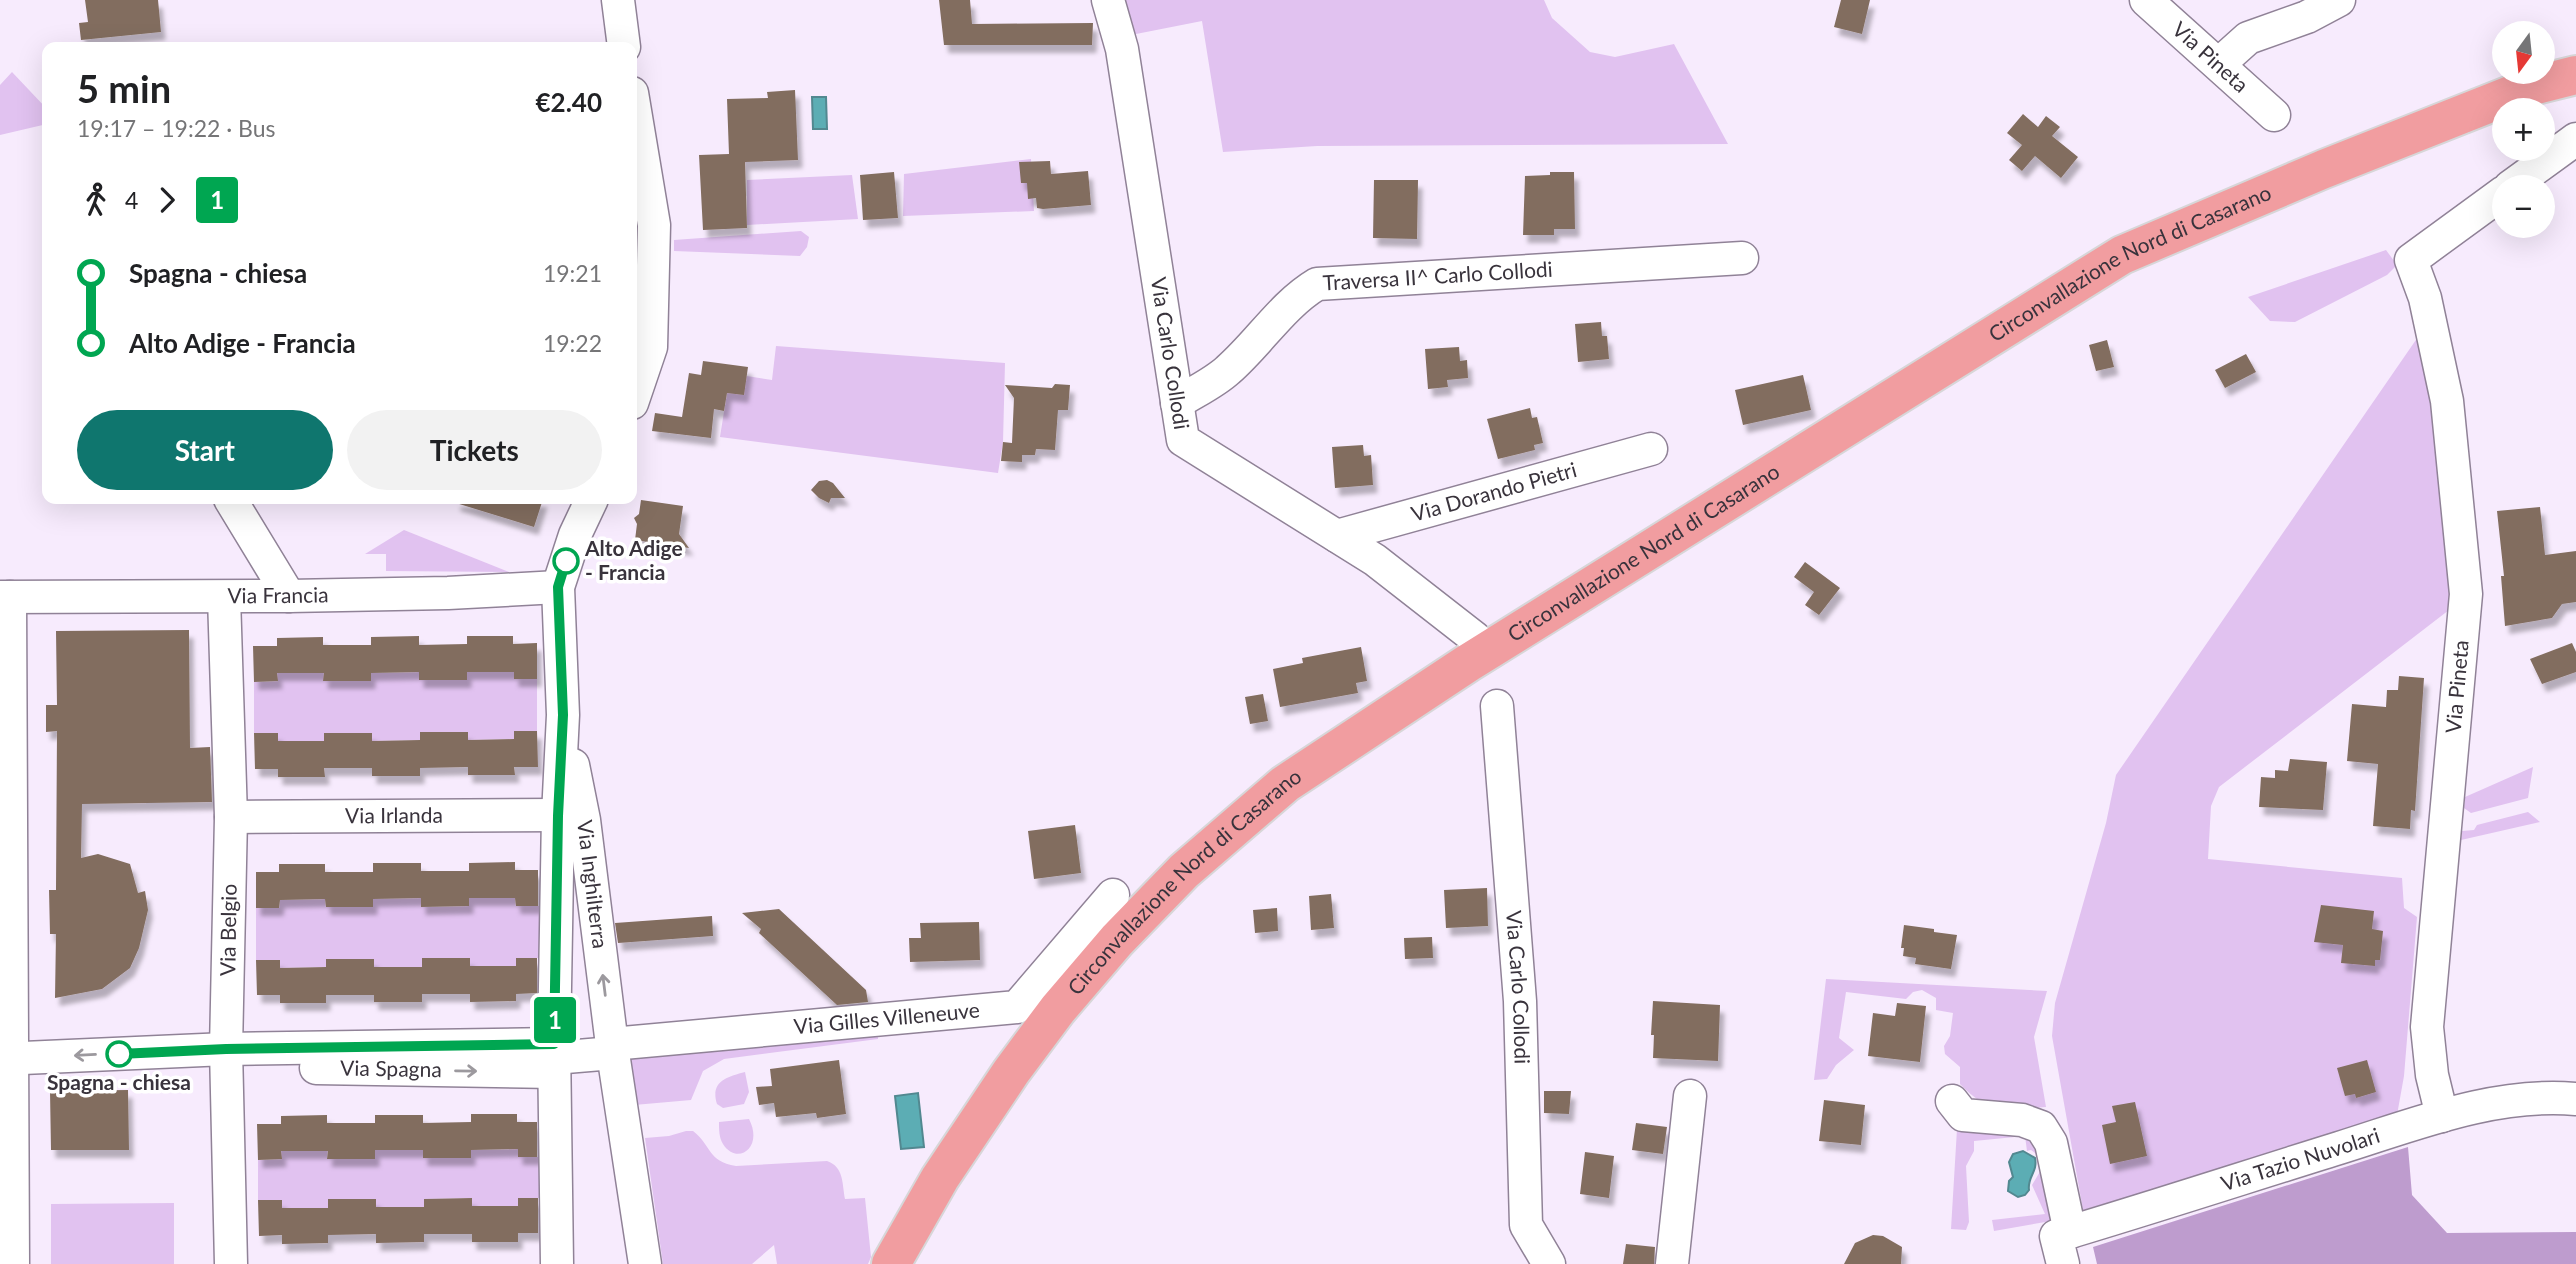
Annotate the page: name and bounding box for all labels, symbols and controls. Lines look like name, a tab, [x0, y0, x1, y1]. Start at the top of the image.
street label: Via Pineta	[2168, 16, 2254, 97]
north arrow	[2492, 21, 2555, 84]
map controls	[2492, 21, 2555, 238]
text: 5 min	[77, 65, 171, 111]
text: €2.40	[536, 86, 602, 118]
button: +	[2492, 98, 2555, 161]
text: 19:17 – 19:22 · Bus	[77, 114, 276, 142]
button: −	[2492, 175, 2555, 238]
street label: Circonvallazione Nord di Casarano	[1984, 179, 2275, 346]
icon: walk	[77, 181, 115, 219]
icon: forward	[148, 181, 186, 219]
text: 1	[210, 185, 224, 214]
text: 4	[125, 186, 138, 214]
street label: Traversa II^ Carlo Collodi	[1322, 256, 1553, 295]
text: Spagna - chiesa	[129, 257, 307, 289]
text: 19:21	[543, 259, 602, 287]
street label: Via Carlo Collodi	[1147, 275, 1195, 431]
text: Alto Adige - Francia	[129, 327, 356, 359]
text: 19:22	[543, 329, 602, 357]
button: Start	[77, 410, 333, 490]
button: Tickets	[347, 410, 602, 490]
street label: Via Dorando Pietri	[1408, 456, 1579, 526]
street label: Circonvallazione Nord di Casarano	[1503, 458, 1784, 646]
place label: Alto Adige - Francia	[584, 535, 683, 584]
marker: Alto Adige - Francia	[553, 548, 579, 574]
street label: Via Francia	[227, 581, 329, 607]
street label: Via Pineta	[2440, 639, 2473, 734]
street label: Circonvallazione Nord di Casarano	[1062, 763, 1306, 999]
street label: Via Irlanda	[345, 802, 443, 827]
street label: Via Inghilterra	[573, 819, 614, 950]
street label: Via Belgio	[214, 883, 241, 976]
street label: Via Carlo Collodi	[1502, 909, 1536, 1064]
one-way arrow	[598, 975, 611, 997]
street label: Via Gilles Villeneuve	[793, 996, 981, 1038]
line badge: 1	[532, 997, 578, 1043]
text: 1	[548, 1005, 562, 1034]
marker: Spagna - chiesa	[106, 1041, 132, 1067]
one-way arrow	[74, 1049, 97, 1062]
street label: Via Spagna	[340, 1054, 442, 1081]
one-way arrow	[455, 1064, 478, 1078]
place label: Spagna - chiesa	[47, 1069, 191, 1094]
street label: Via Tazio Nuvolari	[2218, 1122, 2383, 1195]

